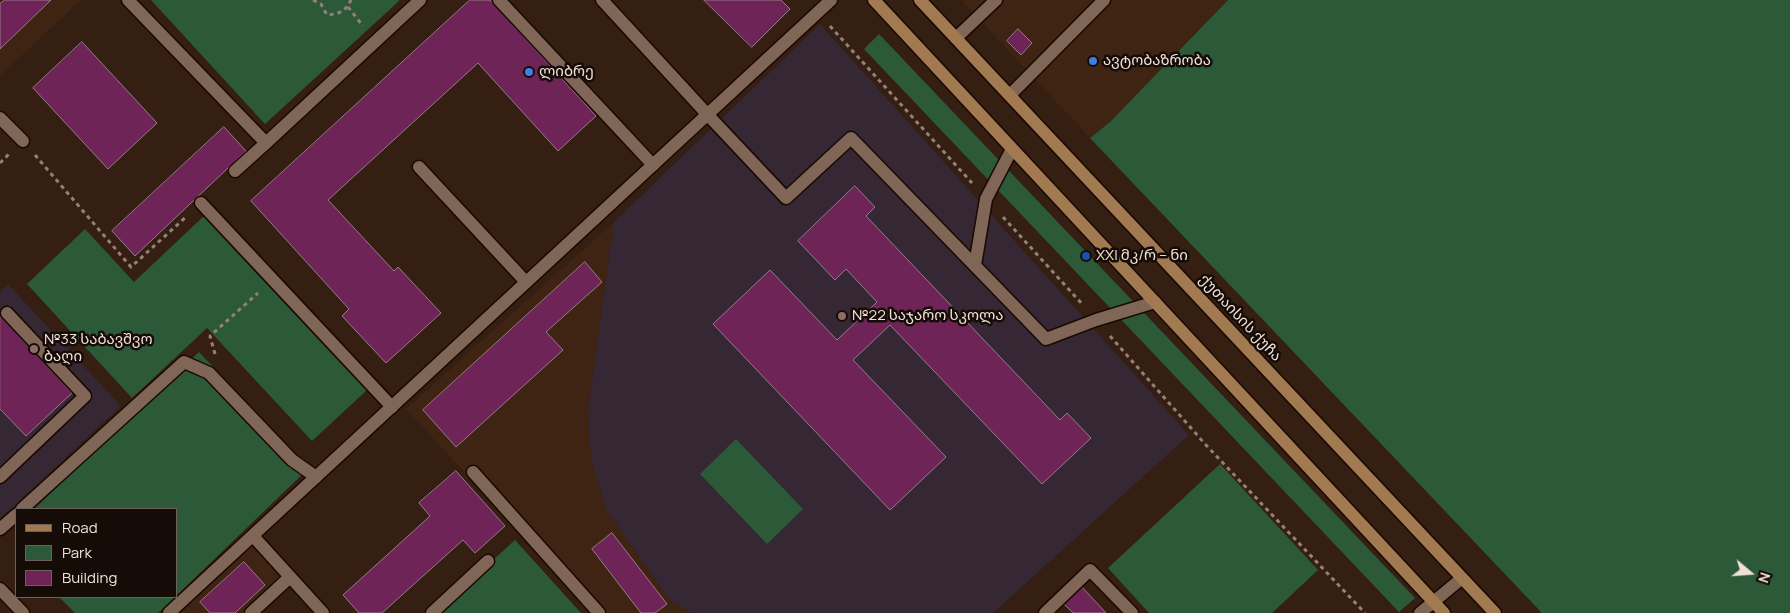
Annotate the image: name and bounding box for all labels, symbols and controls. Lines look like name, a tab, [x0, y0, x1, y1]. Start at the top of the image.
place label: ავტობაზრობა	[1103, 52, 1211, 70]
marker: ავტობაზრობა	[1087, 55, 1099, 67]
place label: ლიბრე	[539, 63, 594, 81]
marker: ლიბრე	[523, 66, 535, 78]
place label: XXI მკ/რ – ნი	[1096, 247, 1188, 265]
marker: XXI მკ/რ – ნი	[1080, 250, 1092, 262]
street label: ქუთაისის ქუჩა	[1195, 271, 1285, 365]
place label: №22 საჯარო სკოლა	[852, 307, 1004, 325]
marker: №22 საჯარო სკოლა	[836, 310, 848, 322]
place label: №33 საბავშვო ბაღი	[44, 331, 152, 366]
marker: №33 საბავშვო ბაღი	[28, 343, 40, 355]
legend	[15, 508, 178, 598]
text: Road	[62, 517, 98, 538]
text: Park	[62, 542, 92, 563]
north arrow	[1725, 548, 1775, 598]
text: Building	[62, 567, 117, 588]
text: N	[1754, 570, 1775, 586]

